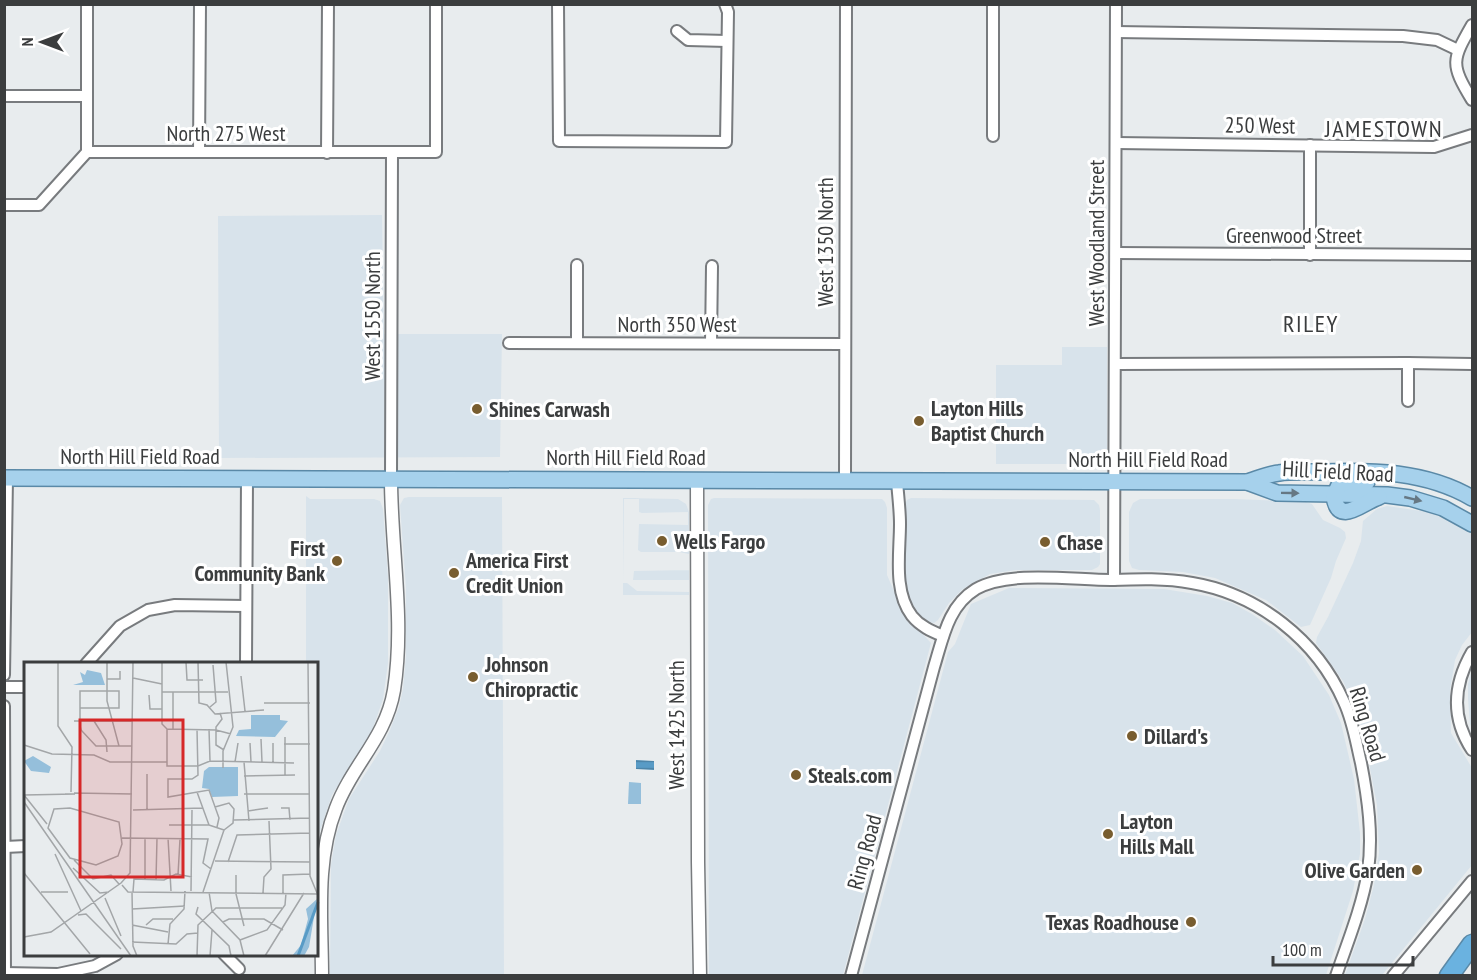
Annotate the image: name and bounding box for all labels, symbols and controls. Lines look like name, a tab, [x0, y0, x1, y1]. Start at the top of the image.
north arrow	[12, 12, 72, 72]
text: N	[17, 38, 37, 46]
street label: 250 West	[1224, 110, 1296, 140]
district label: JAMESTOWN	[1324, 113, 1443, 144]
street label: North 275 West	[167, 119, 285, 147]
street label: West Woodland Street	[1082, 160, 1110, 326]
street label: West 1350 North	[811, 177, 839, 307]
street label: Greenwood Street	[1226, 221, 1362, 249]
street label: West 1550 North	[358, 251, 386, 381]
district label: RILEY	[1283, 308, 1339, 339]
street label: North 350 West	[618, 310, 736, 338]
place label: Layton Hills Baptist Church	[931, 394, 1044, 447]
place label: Shines Carwash	[489, 395, 610, 423]
marker: Shines Carwash	[470, 402, 484, 416]
marker: Layton Hills Baptist Church	[912, 414, 926, 428]
street label: North Hill Field Road	[60, 442, 220, 470]
street label: North Hill Field Road	[546, 443, 706, 471]
street label: North Hill Field Road	[1068, 445, 1228, 473]
street label: Hill Field Road	[1282, 454, 1394, 488]
one-way arrow	[1280, 489, 1299, 498]
one-way arrow	[1404, 495, 1423, 505]
place label: Wells Fargo	[673, 527, 766, 555]
place label: Chase	[1057, 528, 1103, 556]
place label: First Community Bank	[195, 534, 326, 587]
marker: Wells Fargo	[655, 534, 669, 548]
marker: Chase	[1038, 535, 1052, 549]
place label: America First Credit Union	[465, 546, 569, 599]
marker: First Community Bank	[330, 554, 344, 568]
marker: America First Credit Union	[447, 566, 461, 580]
place label: Johnson Chiropractic	[484, 650, 579, 703]
street label: West 1425 North	[662, 660, 690, 790]
inset map	[24, 662, 318, 956]
marker: Johnson Chiropractic	[466, 670, 480, 684]
street label: Ring Road	[1343, 683, 1393, 765]
place label: Dillard's	[1144, 722, 1208, 750]
marker: Dillard's	[1125, 729, 1139, 743]
place label: Steals.com	[808, 761, 892, 789]
marker: Steals.com	[789, 768, 803, 782]
place label: Layton Hills Mall	[1120, 807, 1195, 860]
street label: Ring Road	[841, 811, 887, 893]
marker: Layton Hills Mall	[1101, 827, 1115, 841]
place label: Olive Garden	[1305, 856, 1405, 884]
marker: Olive Garden	[1410, 863, 1424, 877]
place label: Texas Roadhouse	[1045, 908, 1179, 936]
marker: Texas Roadhouse	[1184, 915, 1198, 929]
scale bar	[1273, 929, 1412, 967]
text: 100 m	[1282, 938, 1322, 961]

